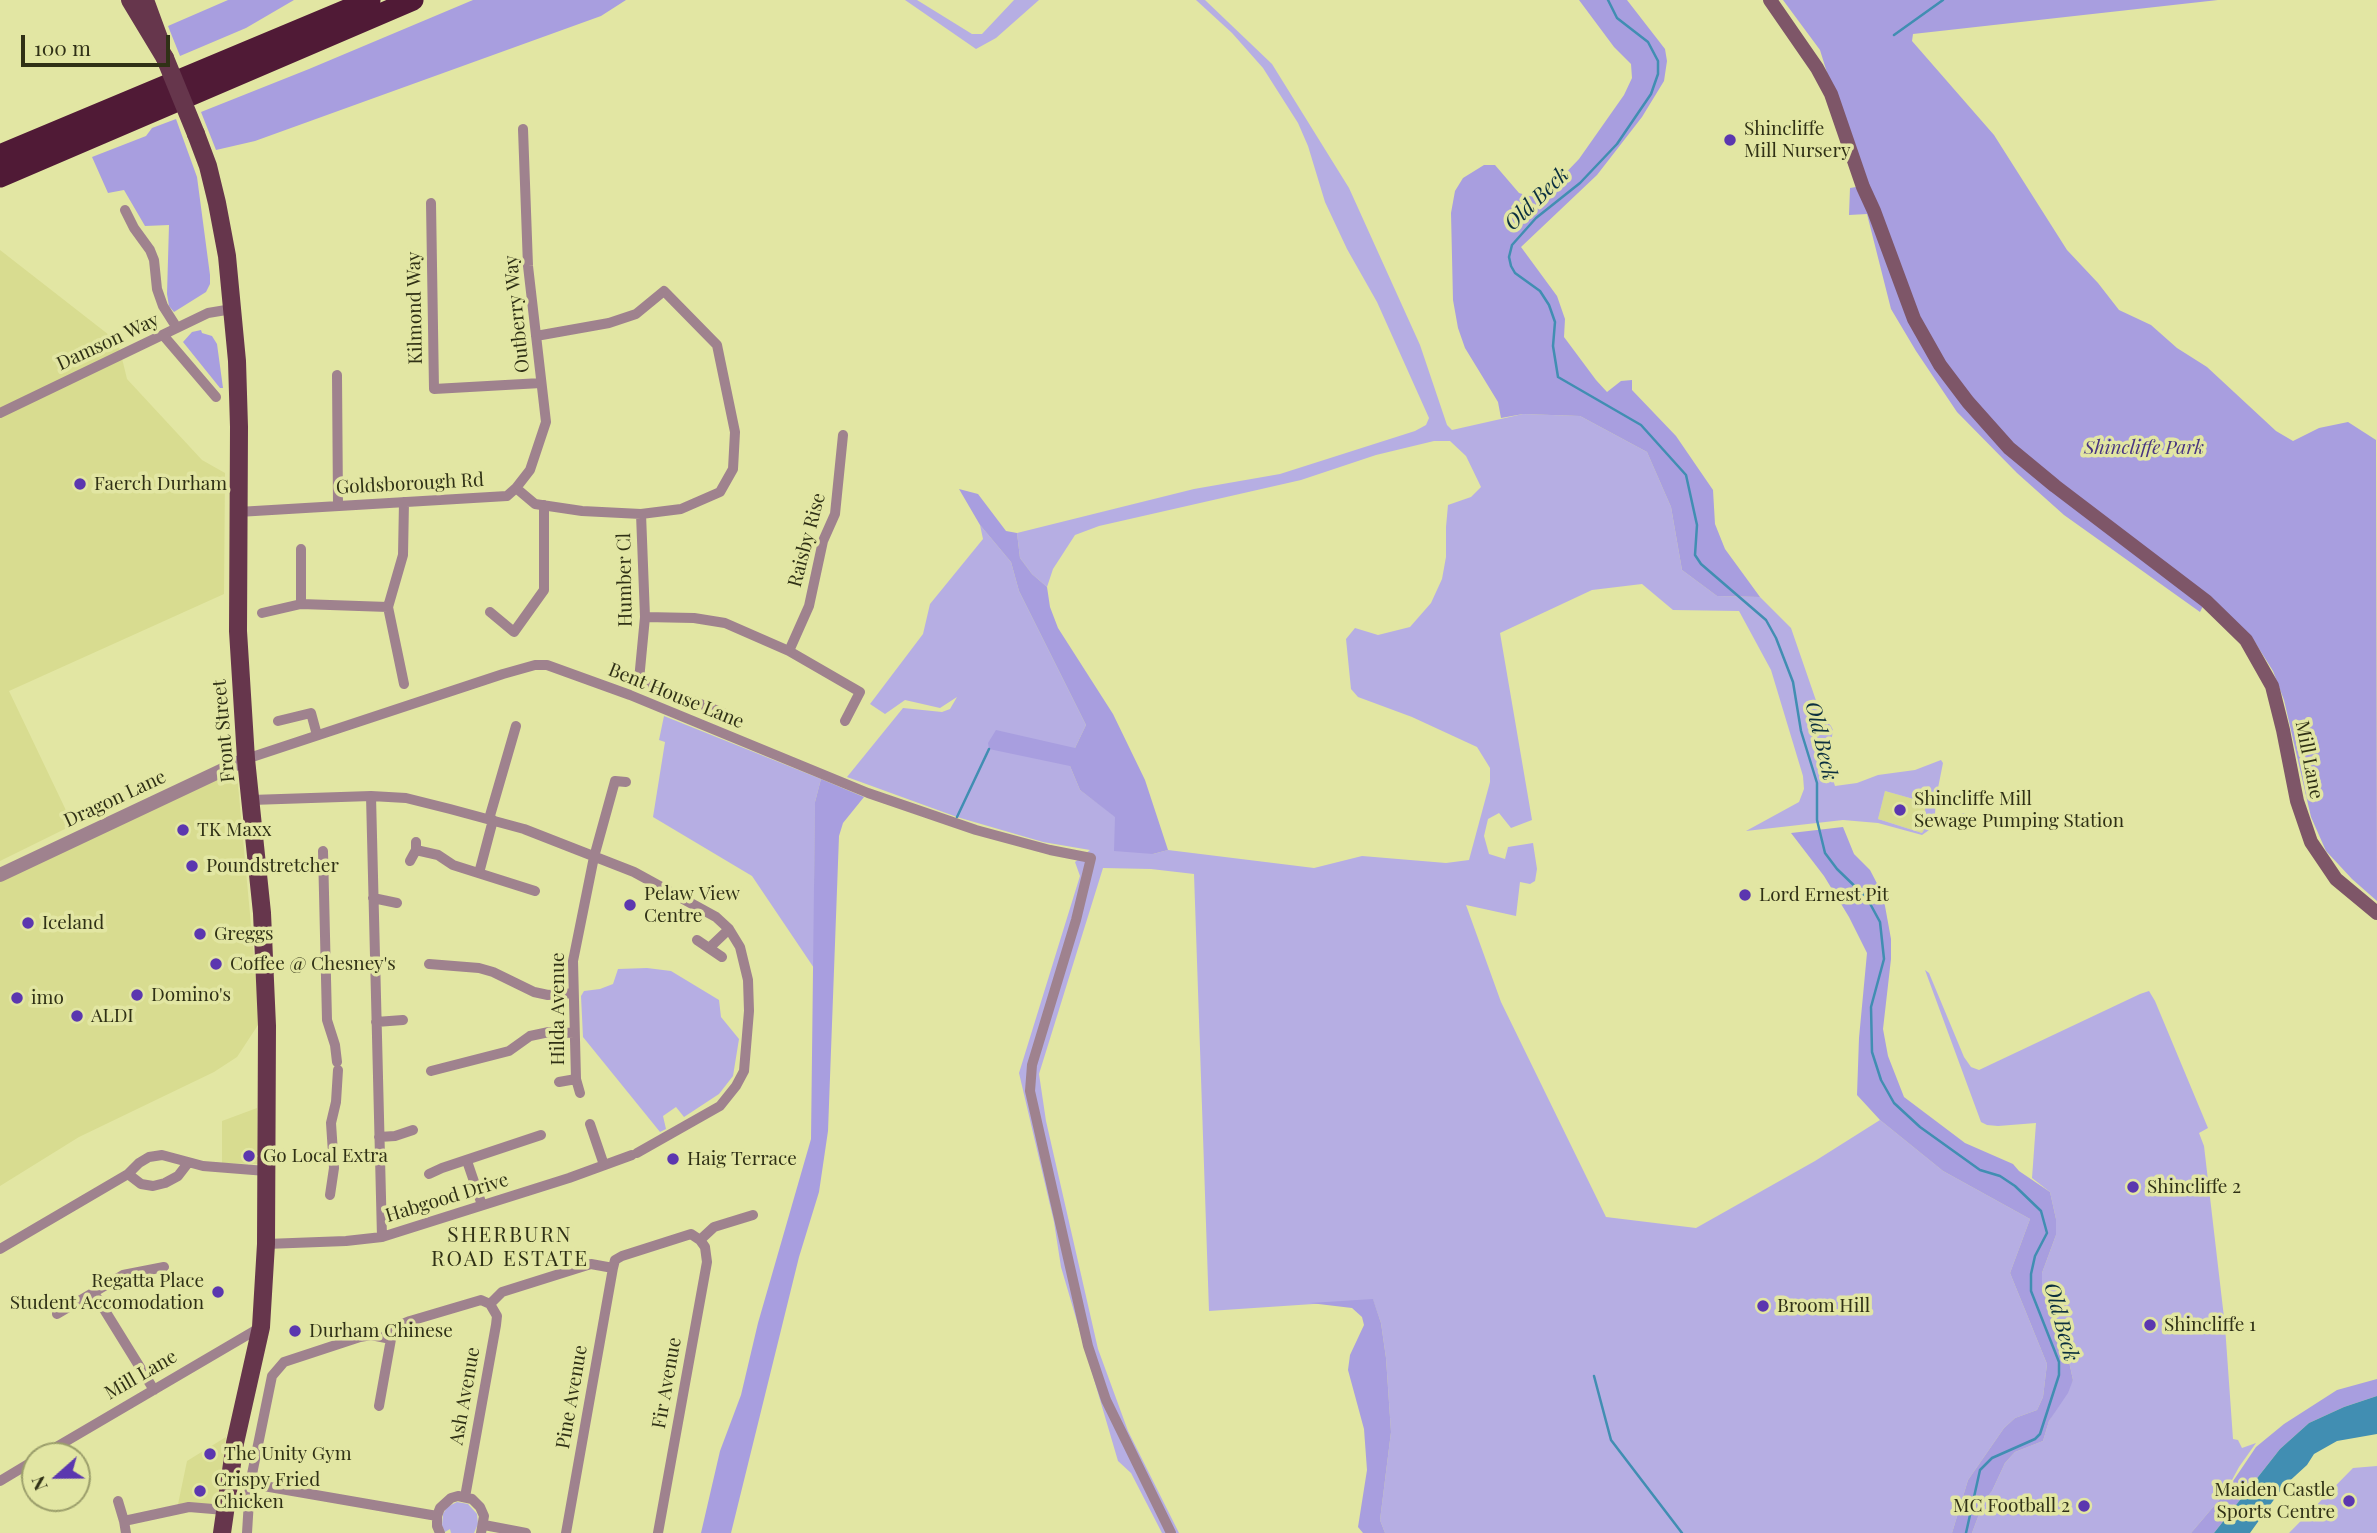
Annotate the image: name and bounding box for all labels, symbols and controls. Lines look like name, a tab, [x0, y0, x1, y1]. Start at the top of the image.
scale bar	[24, 21, 173, 65]
text: 100 m	[34, 33, 91, 61]
place label: Shincliffe Mill Nursery	[1744, 118, 1850, 162]
marker: Shincliffe Mill Nursery	[1722, 132, 1738, 148]
water label: Old Beck	[1499, 162, 1575, 236]
street label: Kilmond Way	[403, 251, 427, 365]
street label: Outberry Way	[499, 254, 535, 374]
street label: Damson Way	[53, 308, 163, 376]
park label: Shincliffe Park	[2084, 437, 2204, 459]
street label: Goldsborough Rd	[335, 469, 485, 499]
place label: Faerch Durham	[94, 473, 227, 495]
marker: Faerch Durham	[72, 476, 88, 492]
street label: Raisby Rise	[783, 490, 831, 590]
street label: Humber Cl	[613, 533, 637, 627]
street label: Bent House Lane	[605, 658, 747, 734]
street label: Front Street	[208, 679, 240, 783]
water label: Old Beck	[1800, 699, 1842, 783]
street label: Mill Lane	[2290, 719, 2328, 801]
street label: Dragon Lane	[61, 766, 169, 832]
place label: Shincliffe Mill Sewage Pumping Station	[1914, 788, 2124, 832]
marker: Shincliffe Mill Sewage Pumping Station	[1892, 802, 1908, 818]
place label: TK Maxx	[197, 819, 272, 841]
marker: TK Maxx	[175, 822, 191, 838]
place label: Poundstretcher	[206, 855, 339, 877]
marker: Poundstretcher	[184, 858, 200, 874]
place label: Pelaw View Centre	[644, 883, 740, 927]
place label: Lord Ernest Pit	[1759, 884, 1889, 906]
marker: Lord Ernest Pit	[1737, 887, 1753, 903]
marker: Pelaw View Centre	[622, 897, 638, 913]
place label: Iceland	[42, 912, 104, 934]
marker: Iceland	[20, 915, 36, 931]
place label: Greggs	[214, 923, 274, 945]
marker: Greggs	[192, 926, 208, 942]
street label: Hilda Avenue	[547, 952, 569, 1066]
place label: Coffee @ Chesney's	[230, 953, 396, 975]
marker: Coffee @ Chesney's	[208, 956, 224, 972]
place label: Domino's	[151, 984, 231, 1006]
place label: imo	[31, 987, 64, 1009]
marker: Domino's	[129, 987, 145, 1003]
marker: imo	[9, 990, 25, 1006]
place label: ALDI	[91, 1005, 134, 1027]
marker: ALDI	[69, 1008, 85, 1024]
place label: Go Local Extra	[263, 1145, 388, 1167]
marker: Go Local Extra	[241, 1148, 257, 1164]
place label: Haig Terrace	[687, 1148, 797, 1170]
marker: Haig Terrace	[665, 1151, 681, 1167]
street label: Habgood Drive	[383, 1168, 511, 1228]
place label: Shincliffe 2	[2147, 1176, 2241, 1198]
marker: Shincliffe 2	[2125, 1179, 2141, 1195]
district label: SHERBURN ROAD ESTATE	[432, 1222, 588, 1272]
place label: Regatta Place Student Accomodation	[10, 1270, 204, 1314]
water label: Old Beck	[2038, 1280, 2084, 1364]
marker: Regatta Place Student Accomodation	[210, 1284, 226, 1300]
place label: Broom Hill	[1777, 1295, 1870, 1317]
marker: Broom Hill	[1755, 1298, 1771, 1314]
place label: Shincliffe 1	[2164, 1314, 2256, 1336]
marker: Shincliffe 1	[2142, 1317, 2158, 1333]
place label: Durham Chinese	[309, 1320, 453, 1342]
marker: Durham Chinese	[287, 1323, 303, 1339]
street label: Fir Avenue	[648, 1336, 686, 1430]
street label: Pine Avenue	[552, 1343, 592, 1451]
street label: Mill Lane	[101, 1345, 181, 1405]
street label: Ash Avenue	[445, 1345, 485, 1447]
north arrow	[21, 1442, 91, 1512]
place label: The Unity Gym	[224, 1443, 352, 1465]
marker: The Unity Gym	[202, 1446, 218, 1462]
place label: Crispy Fried Chicken	[214, 1469, 320, 1513]
text: N	[24, 1473, 53, 1495]
place label: Maiden Castle Sports Centre	[2214, 1479, 2335, 1523]
marker: Crispy Fried Chicken	[192, 1483, 208, 1499]
marker: Maiden Castle Sports Centre	[2341, 1493, 2357, 1509]
place label: MC Football 2	[1953, 1495, 2070, 1517]
marker: MC Football 2	[2076, 1498, 2092, 1514]

